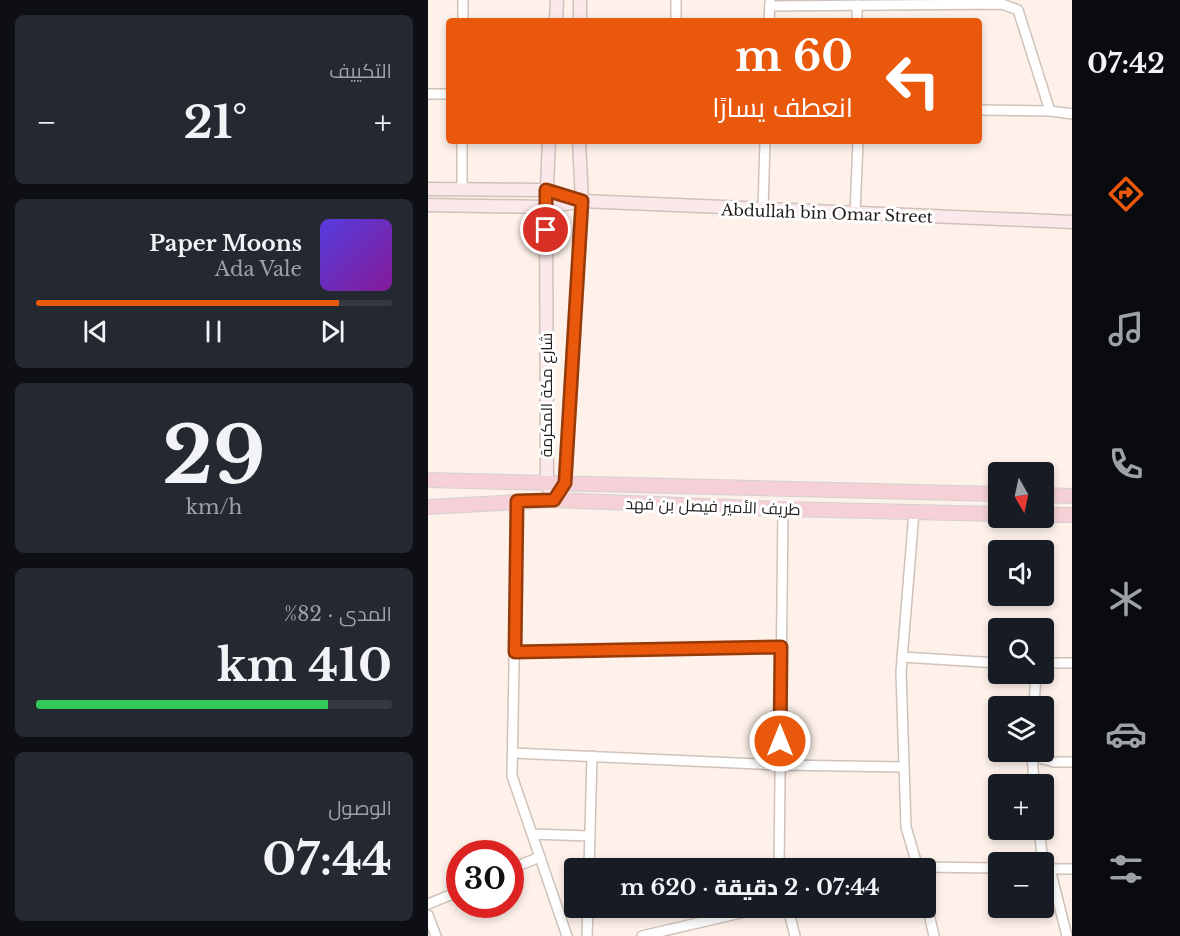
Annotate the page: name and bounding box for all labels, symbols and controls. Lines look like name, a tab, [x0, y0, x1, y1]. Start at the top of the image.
text: 60 m	[735, 30, 853, 82]
icon: left	[874, 42, 952, 120]
text: 07:42	[1087, 47, 1165, 80]
text: التكييف	[329, 59, 392, 83]
text: انعطف يسارًا	[712, 91, 853, 124]
text: 21°	[183, 94, 247, 150]
text: −	[36, 102, 57, 143]
text: +	[374, 102, 392, 143]
icon: directions	[1105, 173, 1147, 215]
street label: Abdullah bin Omar Street	[720, 199, 933, 227]
pin	[520, 204, 571, 255]
icon: arrive	[529, 213, 562, 246]
text: Paper Moons	[149, 230, 302, 257]
text: Ada Vale	[215, 257, 302, 281]
icon: music	[1105, 308, 1147, 350]
icon: previous	[79, 315, 112, 348]
icon: pause	[197, 315, 230, 348]
icon: next	[316, 315, 349, 348]
street label: شارع مكة المكرمة	[536, 333, 558, 457]
text: 29	[162, 407, 266, 504]
icon: phone	[1105, 443, 1147, 485]
north arrow	[988, 462, 1054, 528]
map controls	[988, 462, 1054, 918]
street label: طريف الأمير فيصل بن فهد	[625, 493, 801, 520]
text: km/h	[186, 495, 242, 519]
button: sound	[988, 540, 1054, 606]
icon: climate	[1105, 578, 1147, 620]
text: المدى · 82%	[284, 602, 392, 626]
button: search	[988, 618, 1054, 684]
text: 410 km	[217, 637, 392, 693]
button: layers	[988, 696, 1054, 762]
position arrow	[748, 709, 812, 773]
icon: car	[1105, 713, 1147, 755]
button: +	[988, 774, 1054, 840]
text: الوصول	[328, 796, 392, 820]
text: 07:44	[262, 831, 392, 887]
speed limit sign: 30	[446, 840, 524, 918]
icon: filters	[1105, 848, 1147, 890]
button: −	[988, 852, 1054, 918]
text: 07:44 · 2 دقيقة · 620 m	[620, 874, 880, 901]

